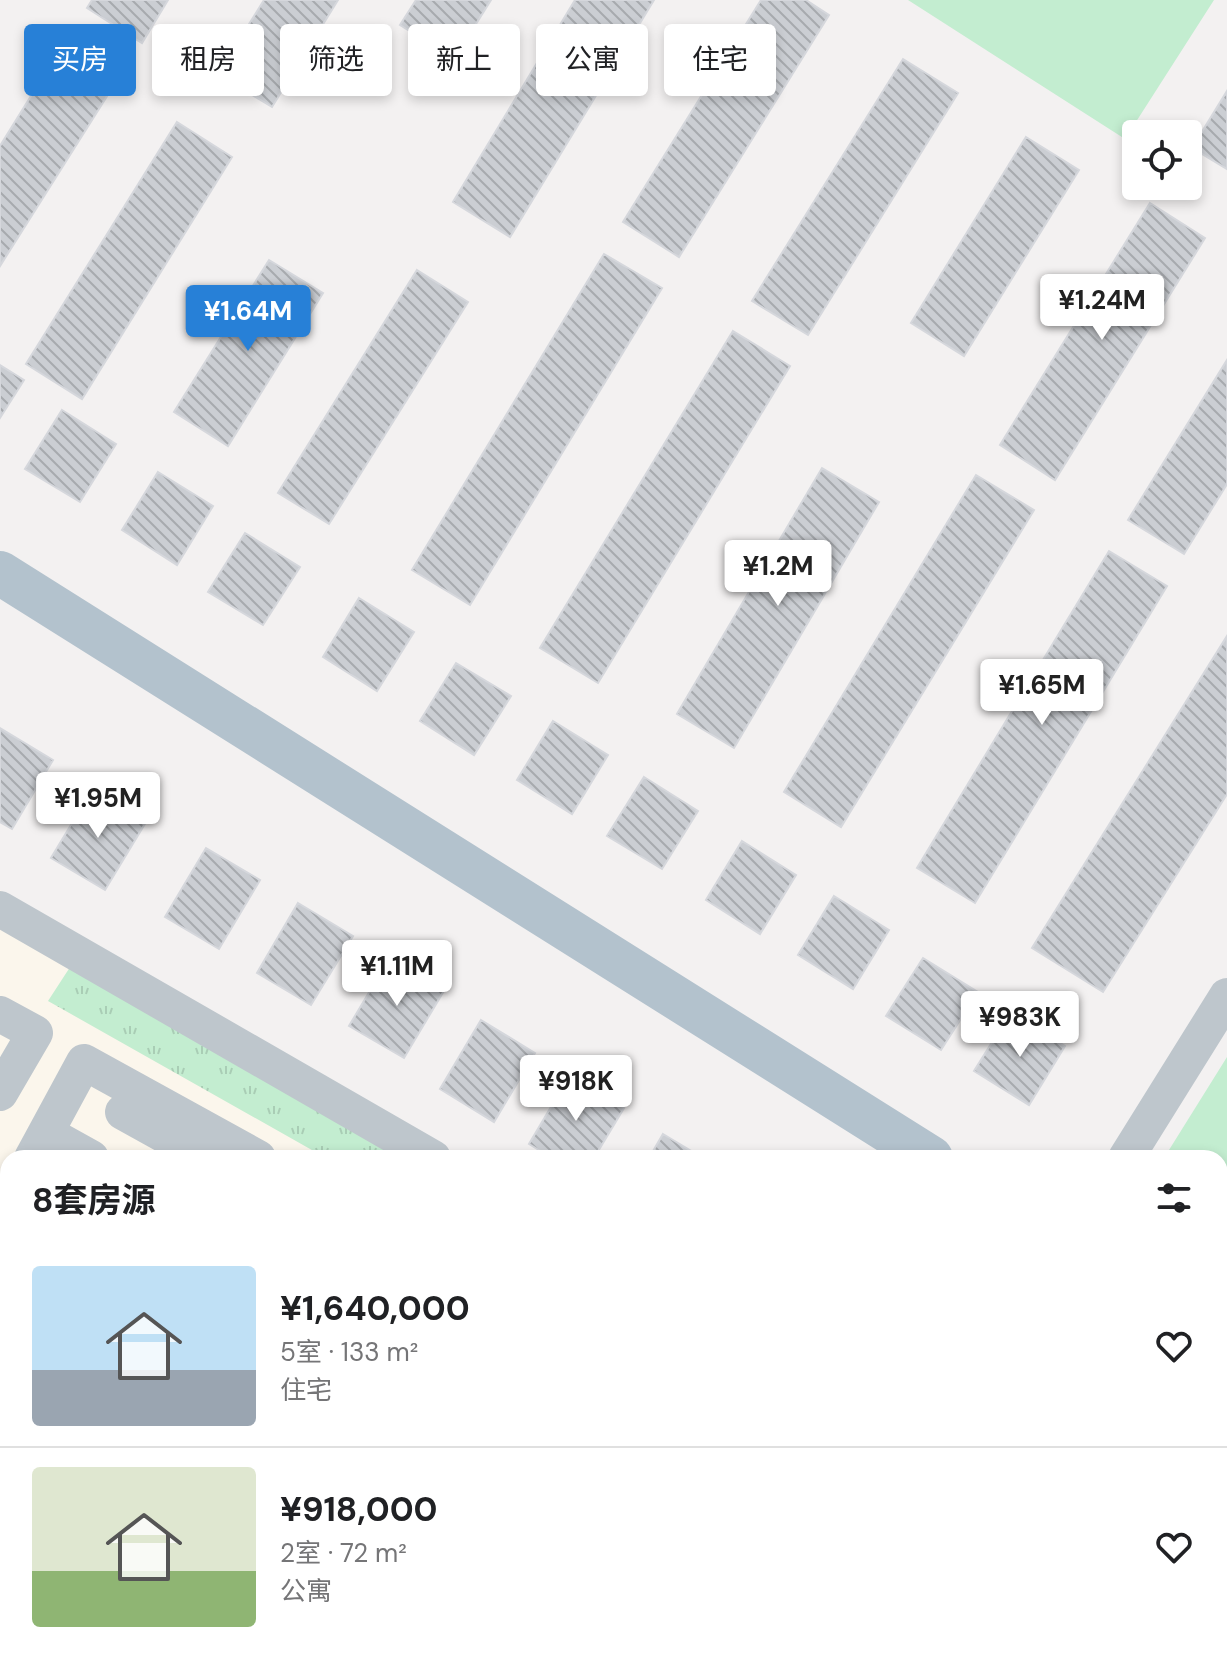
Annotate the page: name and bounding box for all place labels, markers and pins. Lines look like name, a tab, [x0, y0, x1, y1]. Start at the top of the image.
pin: ¥1.24M	[1037, 274, 1167, 342]
pin: ¥1.64M	[183, 285, 313, 353]
pin: ¥1.2M	[722, 540, 834, 608]
pin: ¥1.65M	[977, 659, 1107, 727]
pin: ¥1.95M	[33, 772, 163, 840]
pin: ¥1.11M	[332, 940, 462, 1008]
pin: ¥983K	[964, 991, 1076, 1059]
pin: ¥918K	[520, 1055, 632, 1123]

